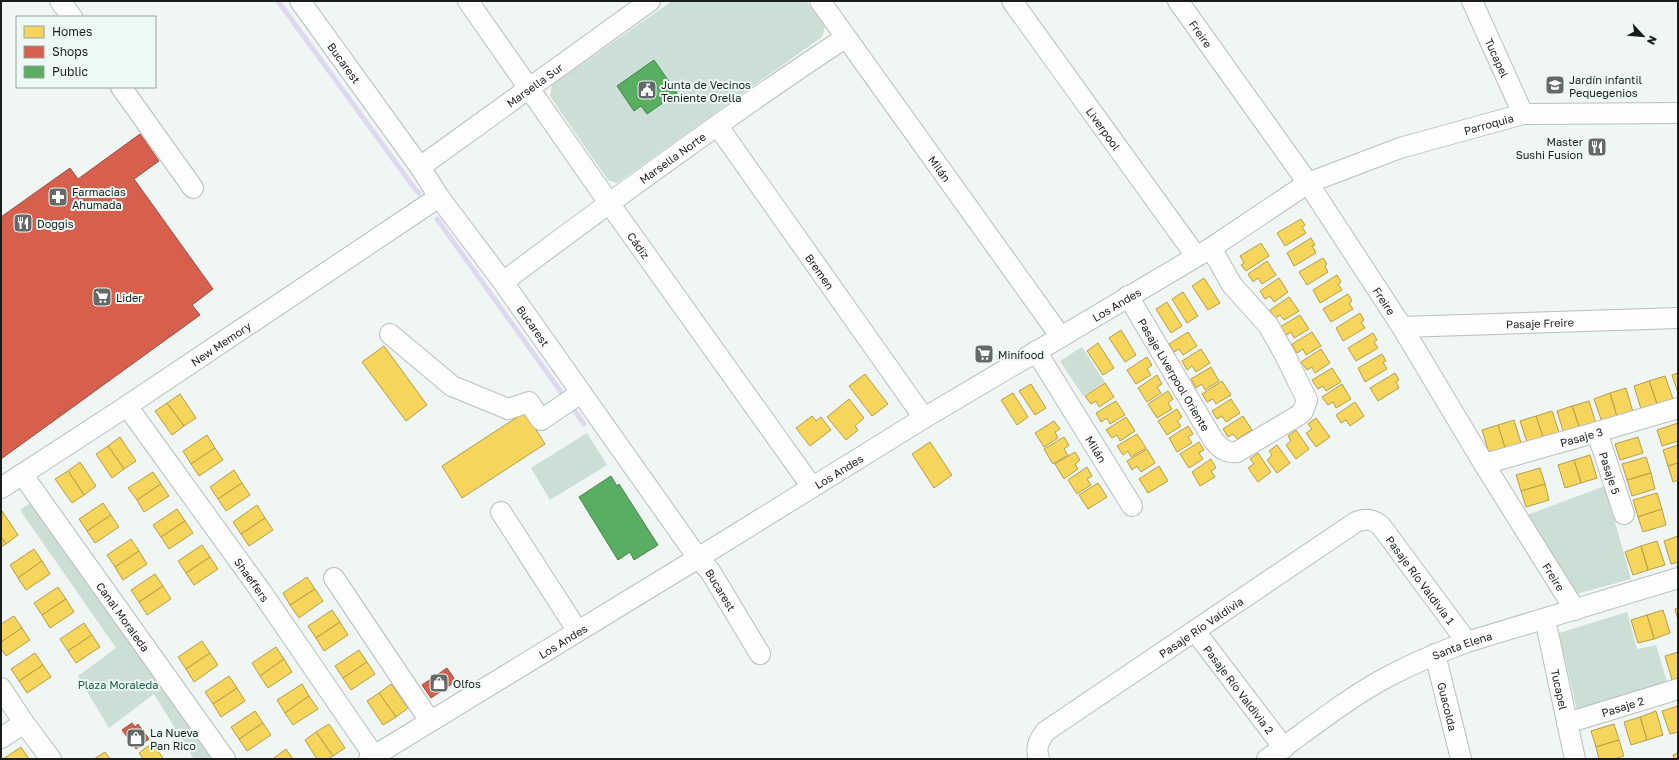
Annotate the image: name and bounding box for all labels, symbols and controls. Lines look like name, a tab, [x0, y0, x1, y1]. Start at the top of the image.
legend	[16, 16, 156, 88]
north arrow	[1623, 16, 1663, 56]
street label: Freire	[1187, 17, 1215, 50]
text: Homes	[52, 24, 92, 39]
text: N	[1645, 34, 1660, 47]
street label: Tucapel	[1483, 36, 1512, 79]
street label: Bucarest	[325, 40, 364, 85]
text: Shops	[52, 44, 88, 59]
street label: Marsella Sur	[504, 59, 566, 109]
text: Public	[52, 64, 89, 79]
place label: Jardín infantil Pequegenios	[1569, 73, 1642, 99]
school or university icon: Jardín infantil Pequegenios	[1544, 74, 1566, 96]
place label: Junta de Vecinos Teniente Orella	[661, 78, 751, 104]
public building icon: Junta de Vecinos Teniente Orella	[636, 79, 658, 101]
street label: Liverpool	[1084, 104, 1124, 153]
street label: Parroquia	[1462, 110, 1515, 137]
street label: Marsella Norte	[636, 129, 708, 186]
place label: Master Sushi Fusion	[1516, 135, 1584, 161]
restaurant icon: Master Sushi Fusion	[1586, 136, 1608, 158]
street label: Milán	[926, 153, 954, 184]
place label: Farmacias Ahumada	[72, 185, 126, 211]
pharmacy icon: Farmacias Ahumada	[47, 186, 69, 208]
restaurant icon: Doggis	[12, 212, 34, 234]
place label: Doggis	[37, 217, 74, 230]
street label: Cádiz	[625, 229, 653, 261]
street label: Bremen	[803, 251, 837, 292]
street label: Los Andes	[1090, 284, 1143, 324]
street label: Freire	[1371, 284, 1399, 317]
supermarket icon: Lider	[91, 286, 113, 308]
place label: Lider	[116, 291, 143, 304]
street label: Bucarest	[515, 303, 553, 348]
street label: Pasaje Freire	[1506, 315, 1574, 330]
street label: Pasaje Liverpool Oriente	[1136, 316, 1213, 433]
street label: New Memory	[188, 319, 253, 368]
supermarket icon: Minifood	[973, 343, 995, 365]
place label: Minifood	[998, 348, 1044, 361]
street label: Pasaje 3	[1558, 424, 1604, 449]
street label: Milán	[1083, 433, 1110, 464]
street label: Pasaje 5	[1597, 450, 1623, 496]
street label: Los Andes	[812, 451, 865, 491]
street label: Pasaje Río Valdivia 1	[1384, 533, 1458, 626]
street label: Shaeffers	[232, 555, 272, 604]
street label: Freire	[1541, 560, 1568, 593]
street label: Bucarest	[703, 566, 739, 613]
street label: Canal Moraleda	[94, 579, 153, 654]
street label: Pasaje Río Valdivia	[1156, 594, 1245, 660]
street label: Los Andes	[536, 621, 589, 660]
street label: Santa Elena	[1430, 628, 1493, 662]
street label: Pasaje Río Valdivia 2	[1201, 642, 1277, 736]
street label: Tucapel	[1549, 668, 1571, 711]
shop icon: Olfos	[428, 672, 450, 694]
place label: Olfos	[453, 677, 481, 690]
park label: Plaza Moraleda	[78, 678, 158, 691]
street label: Guacolda	[1436, 681, 1460, 732]
street label: Pasaje 2	[1600, 693, 1645, 719]
place label: La Nueva Pan Rico	[150, 726, 199, 752]
shop icon: La Nueva Pan Rico	[125, 727, 147, 749]

